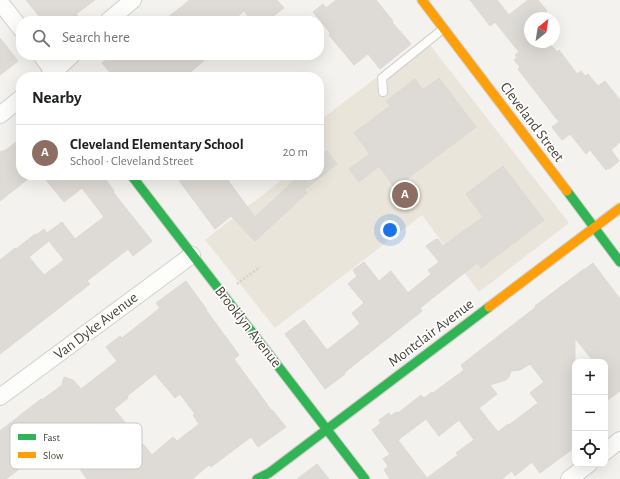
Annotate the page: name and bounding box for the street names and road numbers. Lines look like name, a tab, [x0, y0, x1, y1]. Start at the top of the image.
street label: Cleveland Street	[497, 79, 567, 165]
street label: Brooklyn Avenue	[212, 284, 284, 370]
street label: Van Dyke Avenue	[51, 290, 141, 362]
street label: Montclair Avenue	[386, 296, 476, 370]

